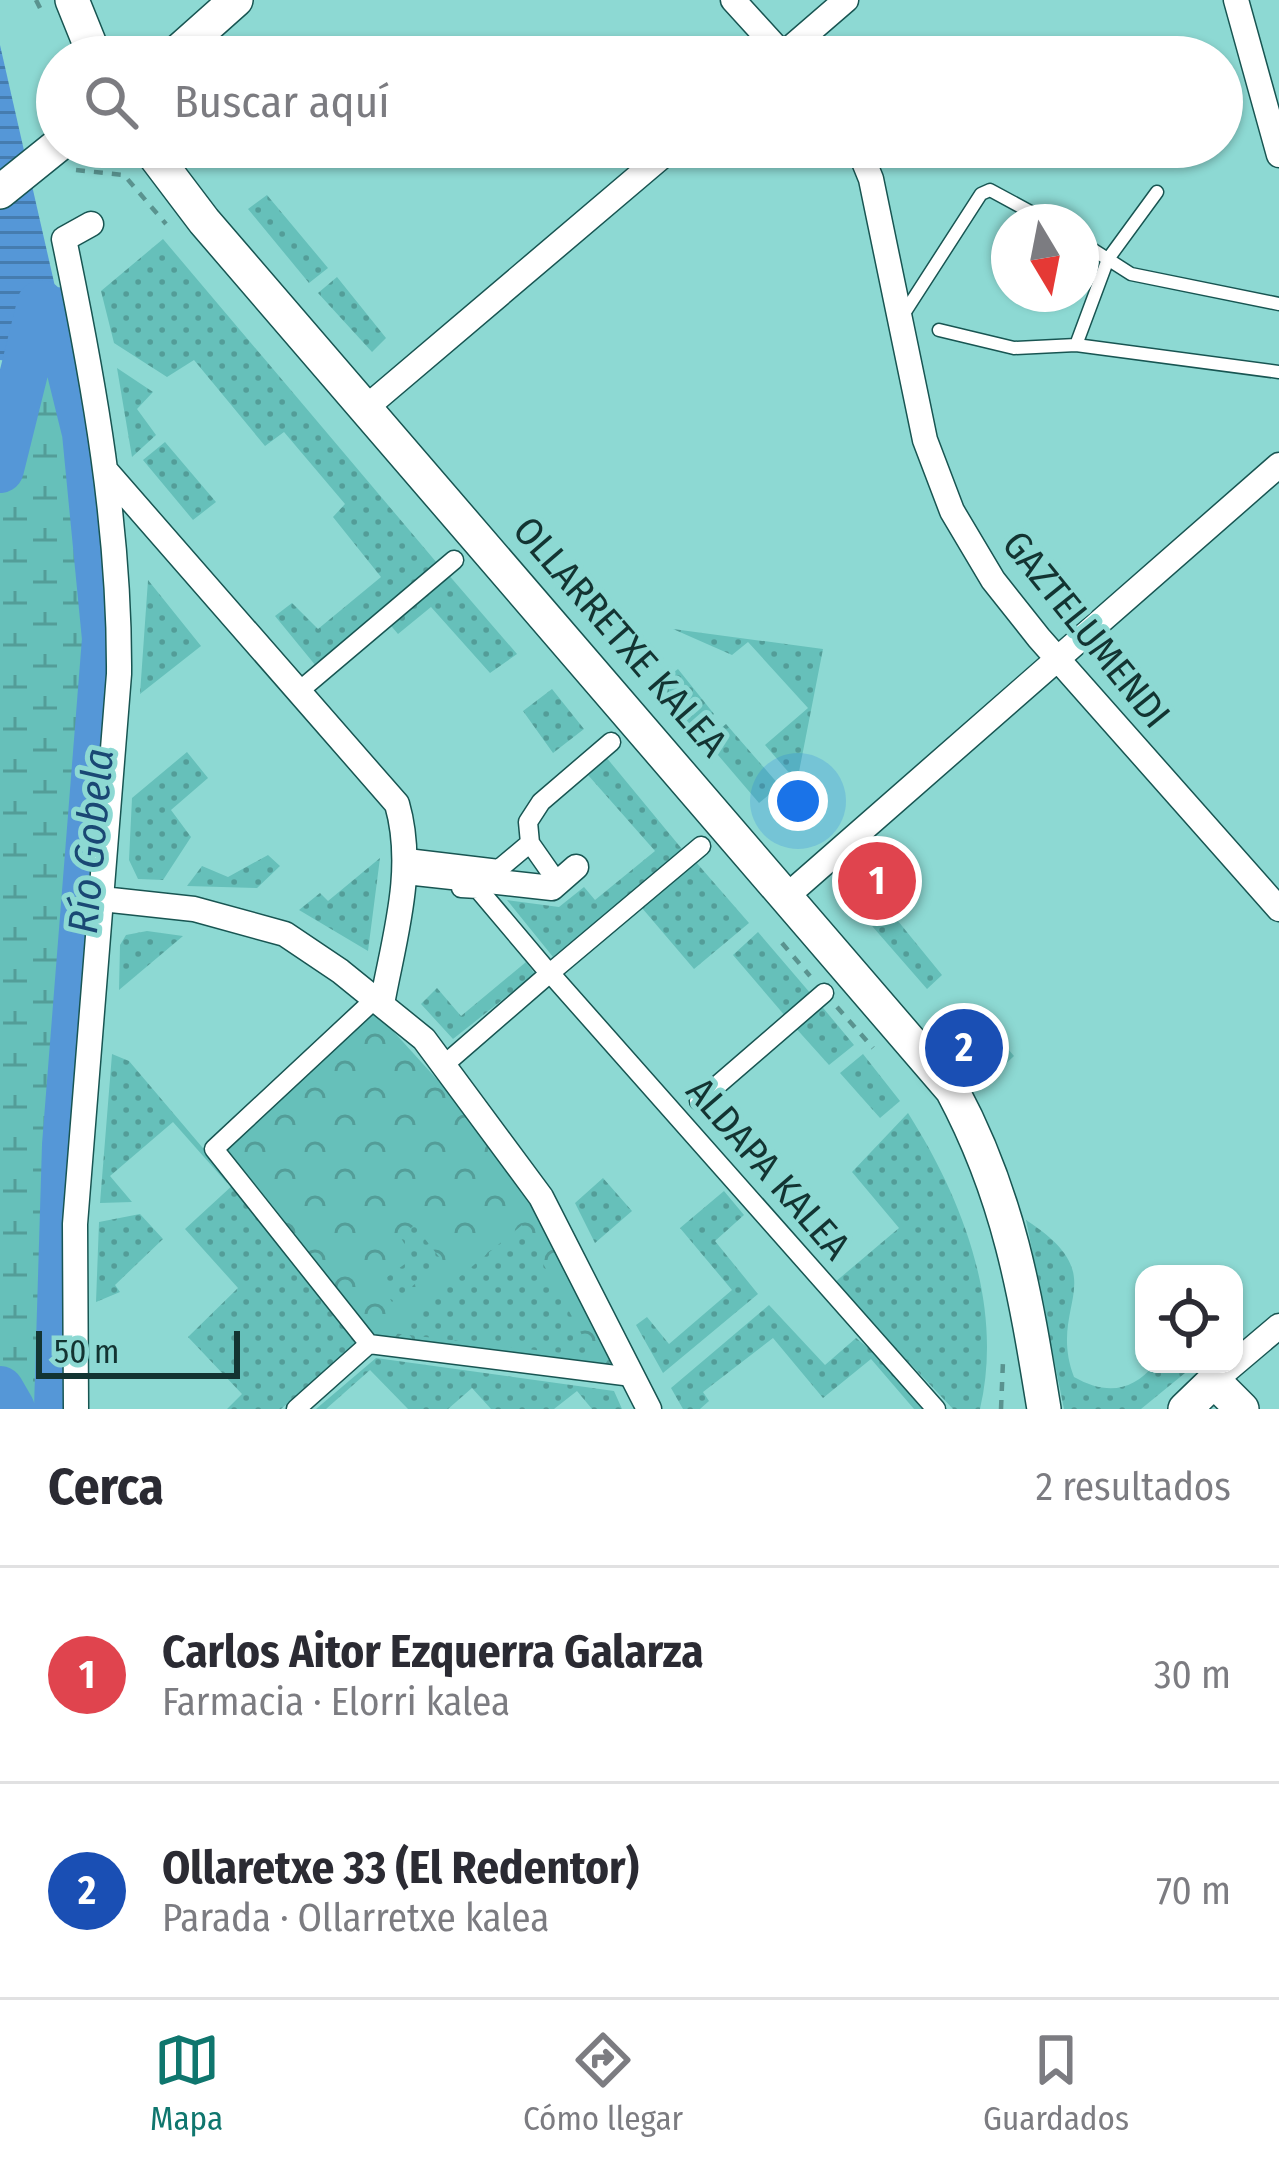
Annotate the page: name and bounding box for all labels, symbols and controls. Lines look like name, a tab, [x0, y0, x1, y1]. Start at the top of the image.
search box	[36, 36, 1243, 168]
icon: search	[78, 69, 144, 135]
text: Buscar aquí	[174, 75, 390, 129]
north arrow	[991, 204, 1099, 312]
street label: OLLARRETXE KALEA	[504, 508, 737, 766]
street label: GAZTELUMENDI	[993, 522, 1179, 737]
water label: Río Gobela	[58, 746, 124, 936]
your location	[768, 771, 828, 831]
pin: 1	[838, 836, 916, 926]
pin: 2	[925, 1003, 1003, 1093]
street label: ALDAPA KALEA	[677, 1068, 860, 1269]
map controls	[1135, 1265, 1243, 1373]
button: locate	[1135, 1265, 1243, 1373]
scale bar	[36, 1325, 240, 1378]
text: 50 m	[54, 1332, 119, 1372]
text: Cerca	[48, 1456, 164, 1518]
text: 2 resultados	[1036, 1464, 1231, 1510]
text: Carlos Aitor Ezquerra Galarza	[162, 1625, 704, 1679]
text: 1	[79, 1652, 95, 1698]
text: 30 m	[1154, 1652, 1231, 1698]
text: Farmacia · Elorri kalea	[162, 1679, 510, 1725]
text: Ollaretxe 33 (El Redentor)	[162, 1841, 639, 1895]
text: 2	[78, 1868, 96, 1914]
text: 70 m	[1156, 1868, 1231, 1914]
text: Parada · Ollarretxe kalea	[162, 1895, 549, 1941]
tab: Mapa	[150, 2027, 223, 2139]
tab: Cómo llegar	[523, 2027, 683, 2139]
tab: Guardados	[983, 2027, 1129, 2139]

